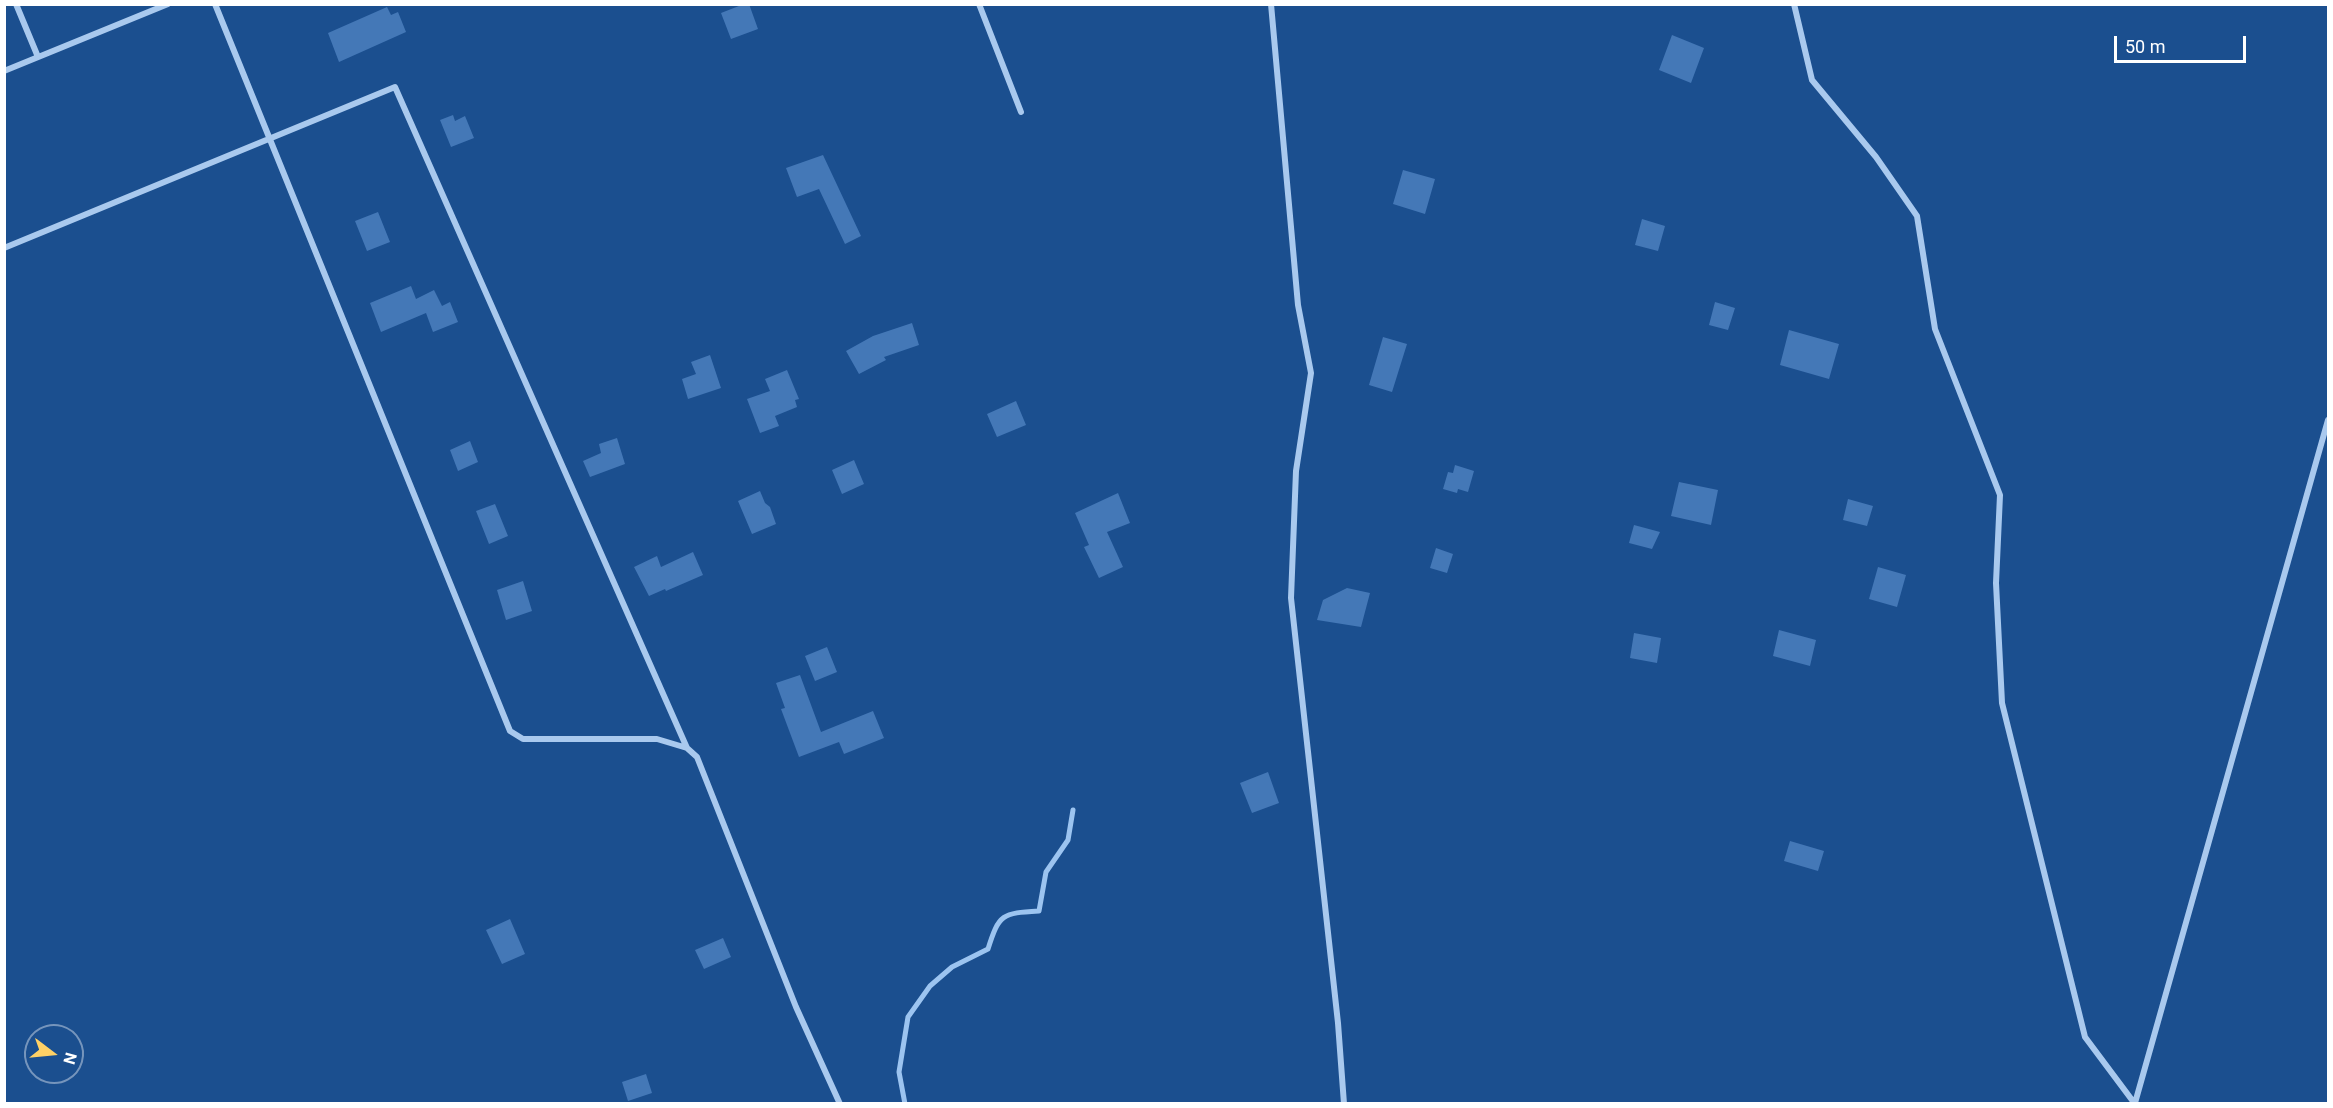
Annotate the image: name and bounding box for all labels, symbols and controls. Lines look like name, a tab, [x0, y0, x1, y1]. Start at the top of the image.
scale bar	[2117, 24, 2249, 62]
text: 50 m	[2125, 36, 2165, 57]
north arrow	[24, 1024, 84, 1084]
text: N	[59, 1050, 81, 1067]

